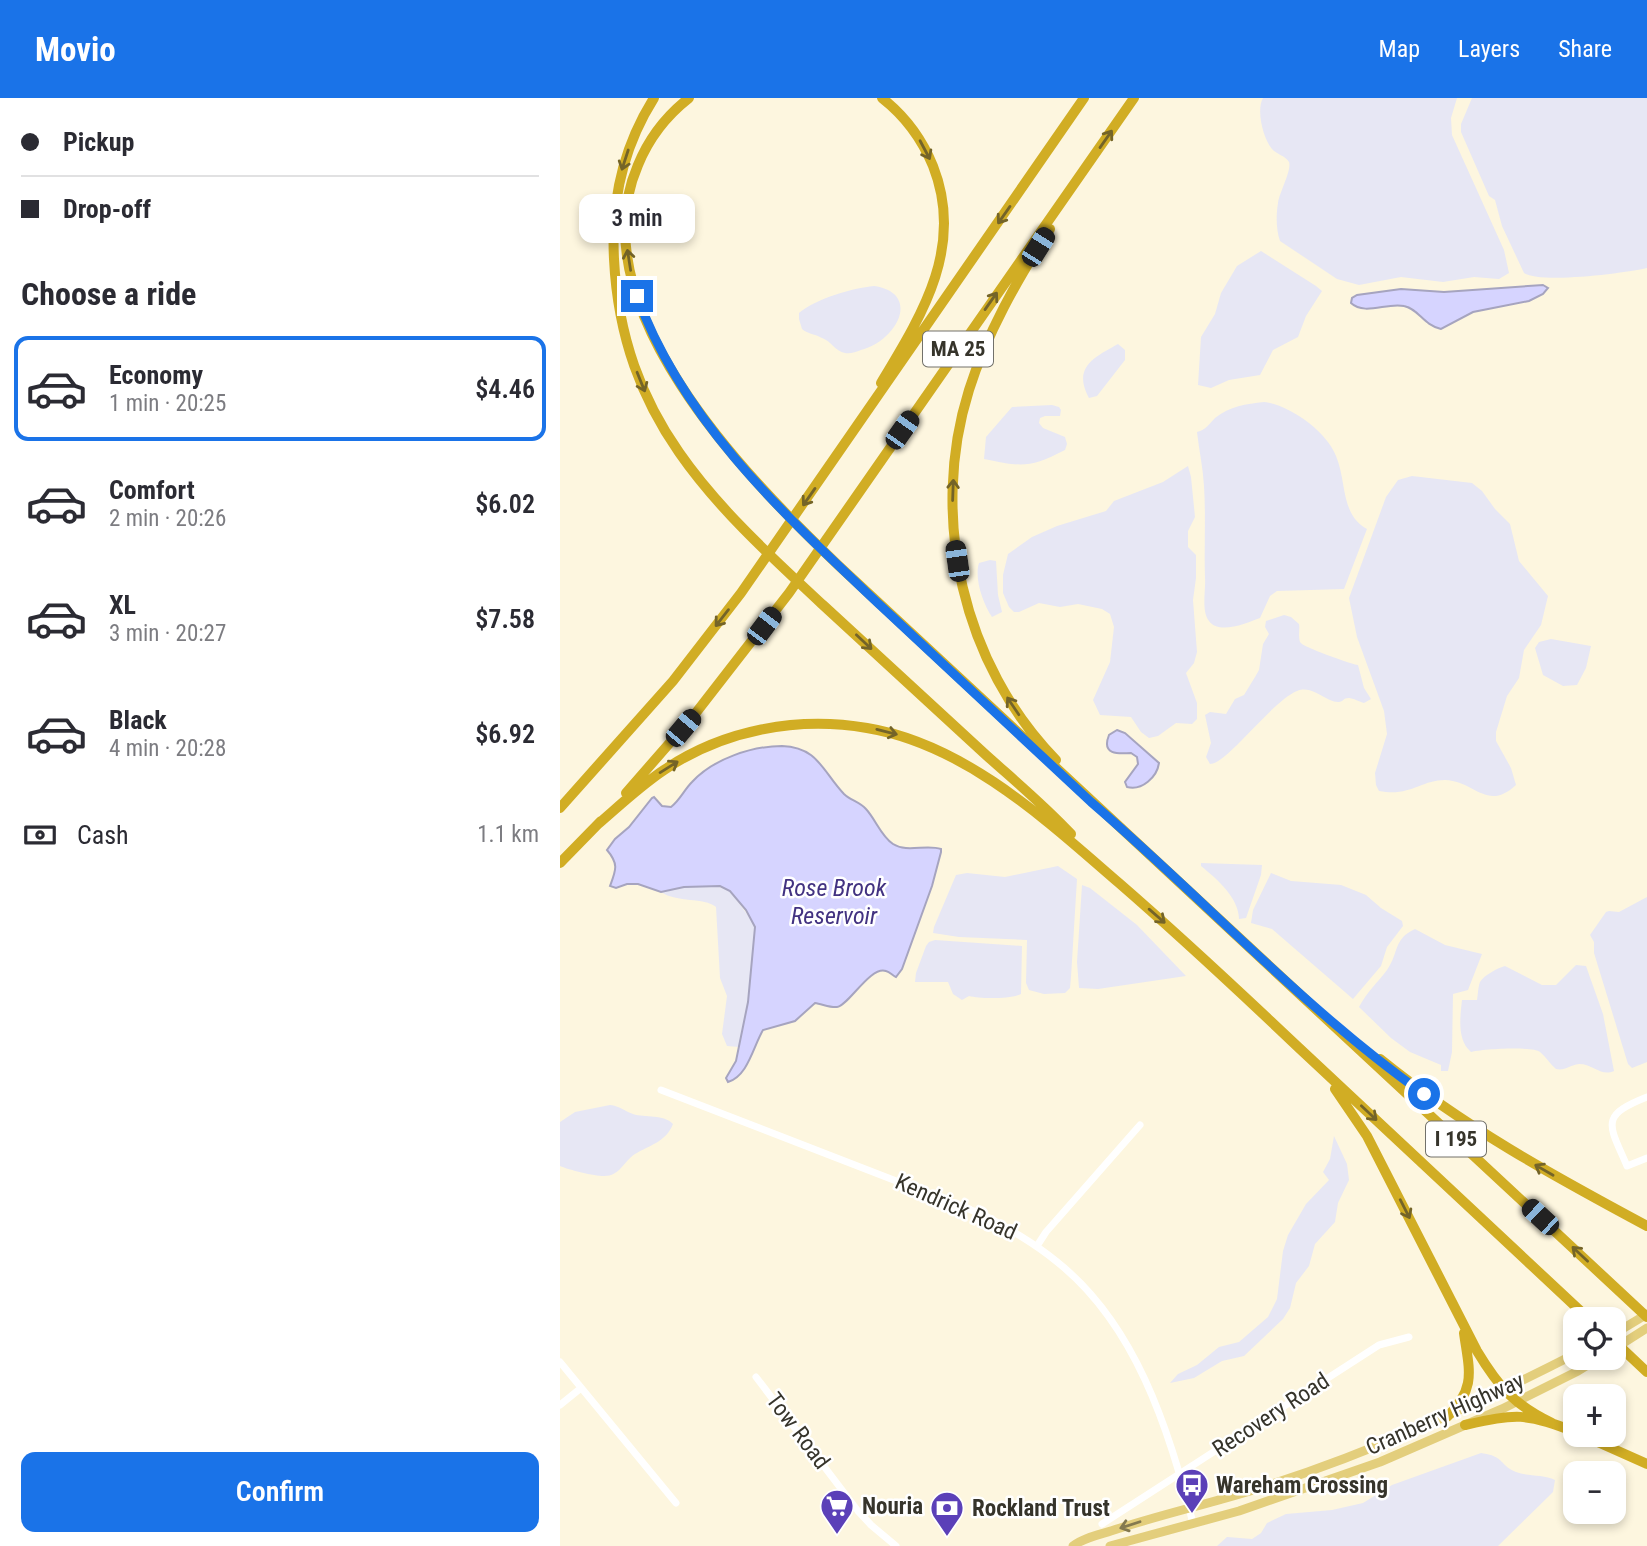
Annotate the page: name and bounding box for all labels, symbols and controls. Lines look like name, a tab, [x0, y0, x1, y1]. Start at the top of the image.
text: Movio	[35, 30, 116, 69]
text: Map	[1379, 35, 1420, 63]
text: Layers	[1458, 35, 1520, 63]
text: Share	[1558, 35, 1612, 63]
text: Pickup	[63, 127, 134, 157]
one-way arrow	[1098, 130, 1113, 149]
one-way arrow	[919, 139, 932, 160]
one-way arrow	[618, 148, 630, 170]
text: Drop-off	[63, 194, 151, 224]
callout: 3 min	[579, 194, 695, 244]
text: 3 min	[612, 205, 662, 232]
one-way arrow	[997, 205, 1011, 224]
car	[1018, 224, 1059, 270]
one-way arrow	[622, 249, 635, 272]
text: Choose a ride	[21, 275, 196, 313]
route end	[621, 280, 653, 312]
one-way arrow	[984, 292, 998, 311]
road number: MA 25	[923, 331, 993, 366]
icon: car	[25, 357, 88, 420]
text: Economy	[109, 360, 203, 390]
one-way arrow	[635, 371, 648, 393]
text: $4.46	[475, 374, 535, 404]
text: 1 min · 20:25	[109, 390, 226, 417]
car	[882, 407, 923, 453]
icon: car	[25, 472, 88, 535]
text: Comfort	[109, 475, 195, 505]
one-way arrow	[946, 479, 959, 502]
one-way arrow	[802, 487, 816, 506]
text: $6.02	[475, 489, 535, 519]
text: 2 min · 20:26	[109, 505, 226, 532]
car	[944, 539, 971, 583]
icon: car	[25, 587, 88, 650]
text: XL	[109, 590, 136, 620]
car	[743, 603, 786, 649]
text: $7.58	[475, 604, 535, 634]
one-way arrow	[715, 609, 730, 628]
text: 3 min · 20:27	[109, 620, 226, 647]
one-way arrow	[855, 634, 872, 651]
one-way arrow	[1006, 697, 1020, 716]
icon: car	[25, 702, 88, 765]
text: Black	[109, 705, 167, 735]
car	[662, 705, 705, 751]
text: $6.92	[475, 719, 535, 749]
one-way arrow	[875, 726, 898, 739]
text: 4 min · 20:28	[109, 735, 226, 762]
one-way arrow	[658, 760, 678, 774]
icon: cash	[21, 816, 59, 854]
text: Cash	[77, 820, 129, 850]
text: 1.1 km	[477, 821, 539, 848]
water label: Rose Brook Reservoir	[782, 874, 887, 930]
one-way arrow	[1148, 908, 1166, 924]
route start	[1408, 1078, 1440, 1110]
one-way arrow	[1360, 1105, 1377, 1122]
road number: I 195	[1426, 1122, 1486, 1156]
one-way arrow	[1534, 1163, 1555, 1176]
street label: Kendrick Road	[891, 1168, 1021, 1246]
car	[1518, 1195, 1563, 1239]
one-way arrow	[1398, 1198, 1412, 1219]
one-way arrow	[1571, 1246, 1588, 1263]
map controls	[1563, 1307, 1626, 1524]
button: locate	[1563, 1307, 1626, 1370]
street label: Recovery Road	[1208, 1367, 1334, 1463]
street label: Cranberry Highway	[1362, 1367, 1529, 1461]
button: +	[1563, 1384, 1626, 1447]
street label: Tow Road	[760, 1387, 836, 1475]
button: Confirm	[21, 1452, 539, 1532]
button: −	[1563, 1461, 1626, 1524]
bus stop icon: Wareham Crossing	[1173, 1466, 1211, 1515]
place label: Wareham Crossing	[1216, 1472, 1388, 1499]
supermarket icon: Nouria	[818, 1487, 856, 1536]
bank icon: Rockland Trust	[928, 1489, 966, 1538]
place label: Nouria	[862, 1493, 923, 1520]
place label: Rockland Trust	[972, 1495, 1110, 1522]
one-way arrow	[1119, 1519, 1141, 1532]

